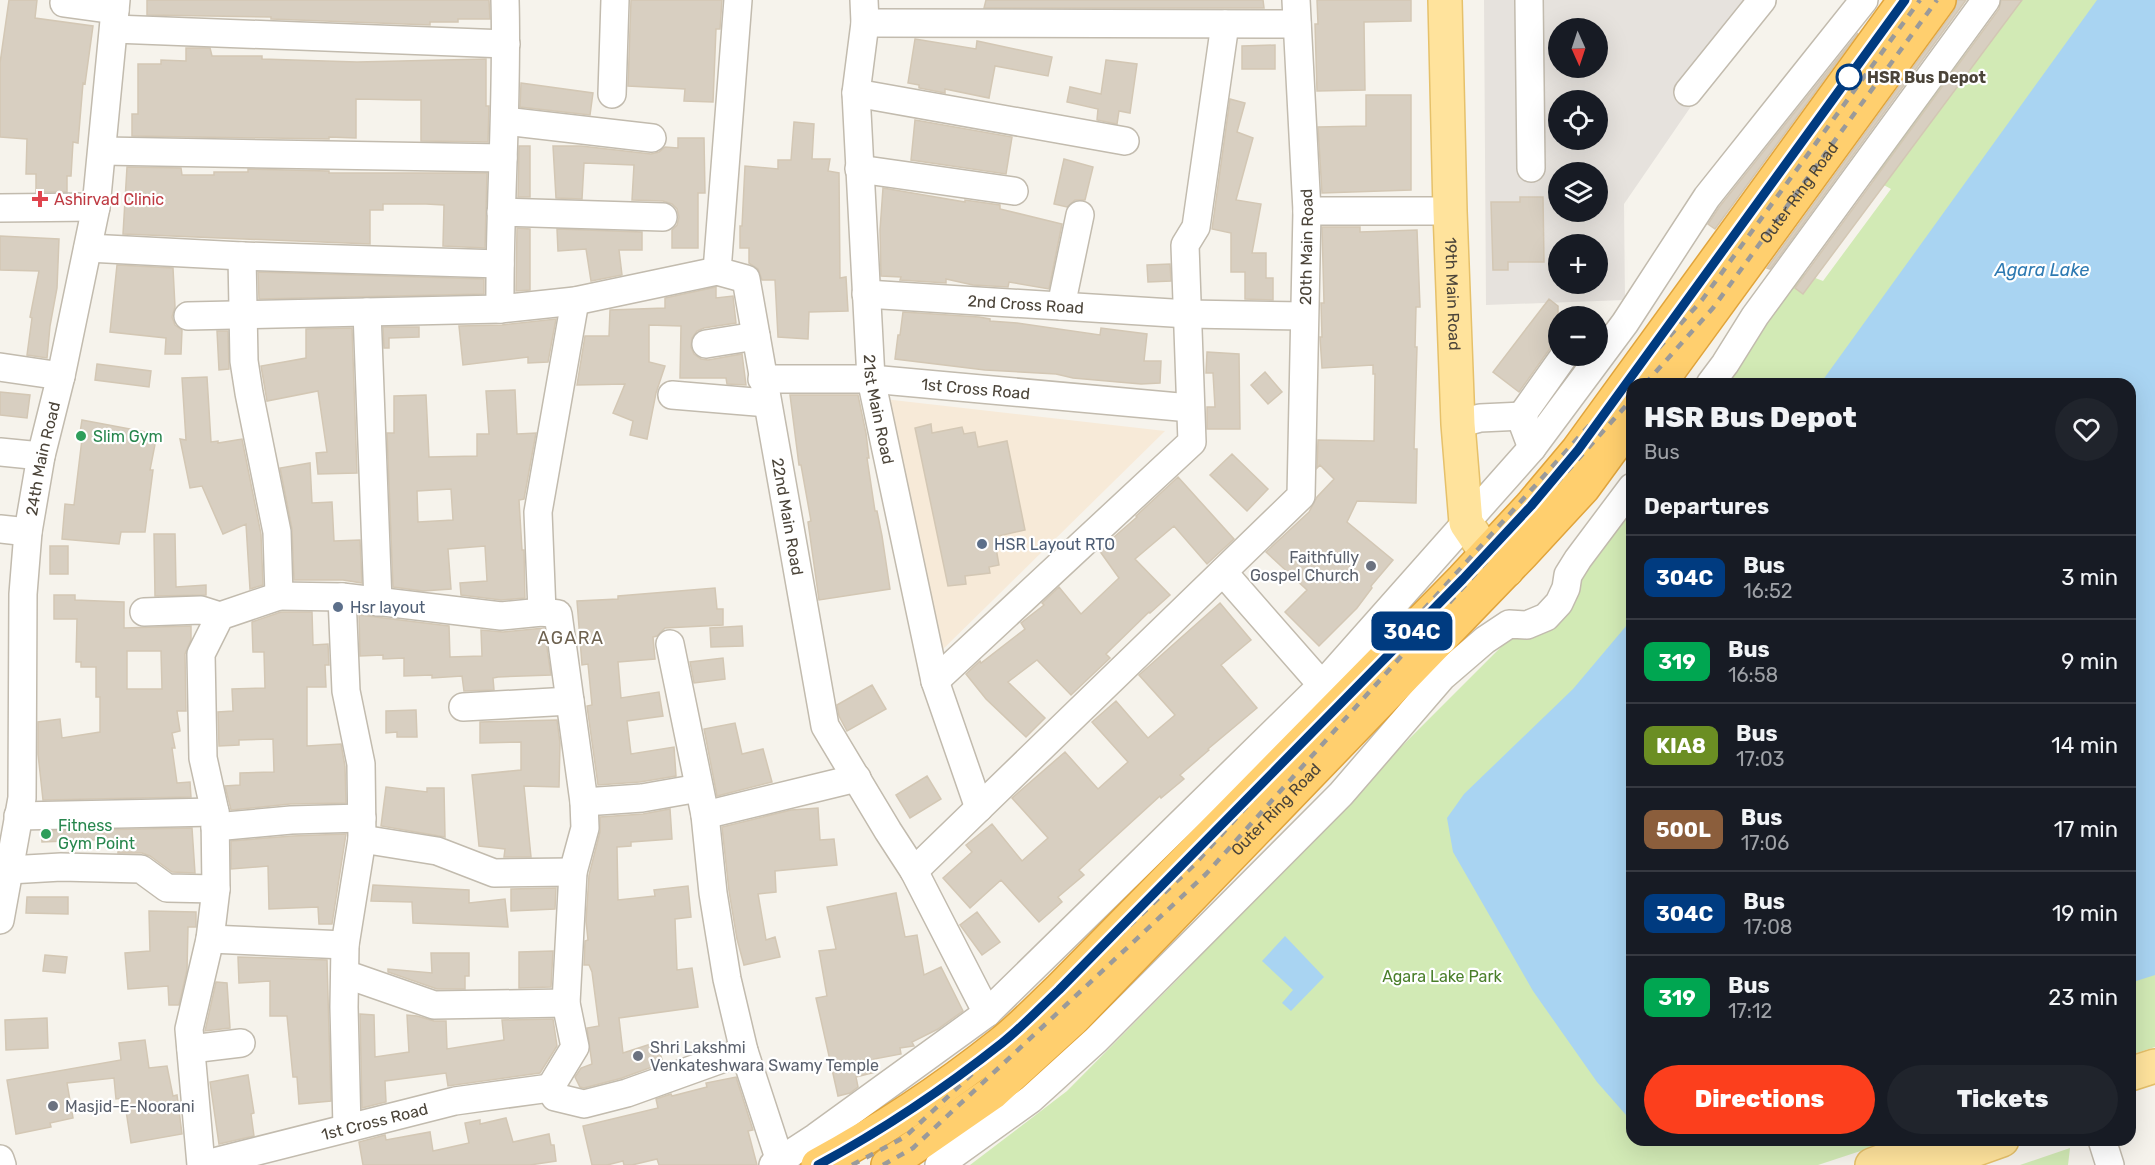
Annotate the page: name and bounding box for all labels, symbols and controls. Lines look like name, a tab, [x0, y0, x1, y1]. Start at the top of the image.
north arrow	[1548, 18, 1608, 78]
map controls	[1548, 18, 1608, 366]
marker: HSR Bus Depot	[1836, 64, 1862, 90]
place label: HSR Bus Depot	[1867, 68, 1987, 87]
button: locate	[1548, 90, 1608, 150]
street label: Outer Ring Road	[1755, 138, 1842, 247]
button: layers	[1548, 162, 1608, 222]
street label: 20th Main Road	[1296, 188, 1317, 305]
marker: Ashirvad Clinic	[31, 190, 49, 208]
place label: Ashirvad Clinic	[54, 190, 164, 209]
button: +	[1548, 234, 1608, 294]
street label: 19th Main Road	[1441, 237, 1465, 351]
water label: Agara Lake	[1994, 259, 2089, 281]
street label: 2nd Cross Road	[967, 291, 1084, 317]
button: −	[1548, 306, 1608, 366]
street label: 21st Main Road	[860, 354, 898, 466]
street label: 1st Cross Road	[920, 374, 1031, 403]
button: heart	[2055, 398, 2118, 461]
street label: 24th Main Road	[21, 400, 64, 517]
text: HSR Bus Depot	[1644, 401, 1857, 434]
place label: Slim Gym	[93, 427, 163, 446]
marker: Slim Gym	[74, 429, 88, 443]
text: Bus	[1644, 440, 1680, 464]
street label: 22nd Main Road	[768, 456, 808, 577]
text: Departures	[1644, 493, 1769, 520]
place label: HSR Layout RTO	[994, 535, 1115, 554]
marker: HSR Layout RTO	[975, 537, 989, 551]
place label: Faithfully Gospel Church	[1250, 548, 1359, 585]
text: Bus	[1743, 552, 1785, 579]
marker: Faithfully Gospel Church	[1364, 559, 1378, 573]
text: 3 min	[2061, 564, 2118, 591]
text: 304C	[1656, 565, 1713, 590]
text: 16:52	[1743, 579, 1793, 603]
place label: Hsr layout	[350, 598, 425, 617]
marker: Hsr layout	[331, 600, 345, 614]
line badge: 304C	[1370, 612, 1454, 650]
text: 304C	[1383, 619, 1441, 644]
district label: AGARA	[537, 627, 605, 649]
text: Bus	[1728, 636, 1770, 663]
text: 9 min	[2061, 648, 2118, 675]
text: 319	[1658, 649, 1696, 674]
text: 16:58	[1728, 663, 1778, 687]
text: Bus	[1736, 720, 1778, 747]
text: 14 min	[2051, 732, 2118, 759]
text: KIA8	[1656, 733, 1706, 758]
text: 17:03	[1736, 747, 1785, 771]
street label: Outer Ring Road	[1227, 759, 1324, 859]
text: Bus	[1741, 804, 1782, 831]
place label: Fitness Gym Point	[58, 816, 135, 853]
text: 17 min	[2054, 816, 2118, 843]
text: 500L	[1656, 817, 1711, 842]
marker: Fitness Gym Point	[39, 827, 53, 841]
text: 17:06	[1741, 831, 1789, 855]
text: Bus	[1743, 888, 1785, 915]
text: 19 min	[2052, 900, 2118, 927]
text: 304C	[1656, 901, 1713, 926]
text: 17:08	[1743, 915, 1793, 939]
park label: Agara Lake Park	[1382, 967, 1503, 986]
text: Bus	[1728, 972, 1770, 999]
text: 23 min	[2048, 984, 2118, 1011]
text: 319	[1658, 985, 1696, 1010]
text: 17:12	[1728, 999, 1772, 1023]
place label: Shri Lakshmi Venkateshwara Swamy Temple	[650, 1038, 879, 1075]
marker: Shri Lakshmi Venkateshwara Swamy Temple	[631, 1049, 645, 1063]
button: Directions	[1644, 1065, 1875, 1134]
button: Tickets	[1887, 1065, 2118, 1134]
place label: Masjid-E-Noorani	[65, 1097, 195, 1116]
marker: Masjid-E-Noorani	[46, 1099, 60, 1113]
street label: 1st Cross Road	[319, 1099, 430, 1144]

